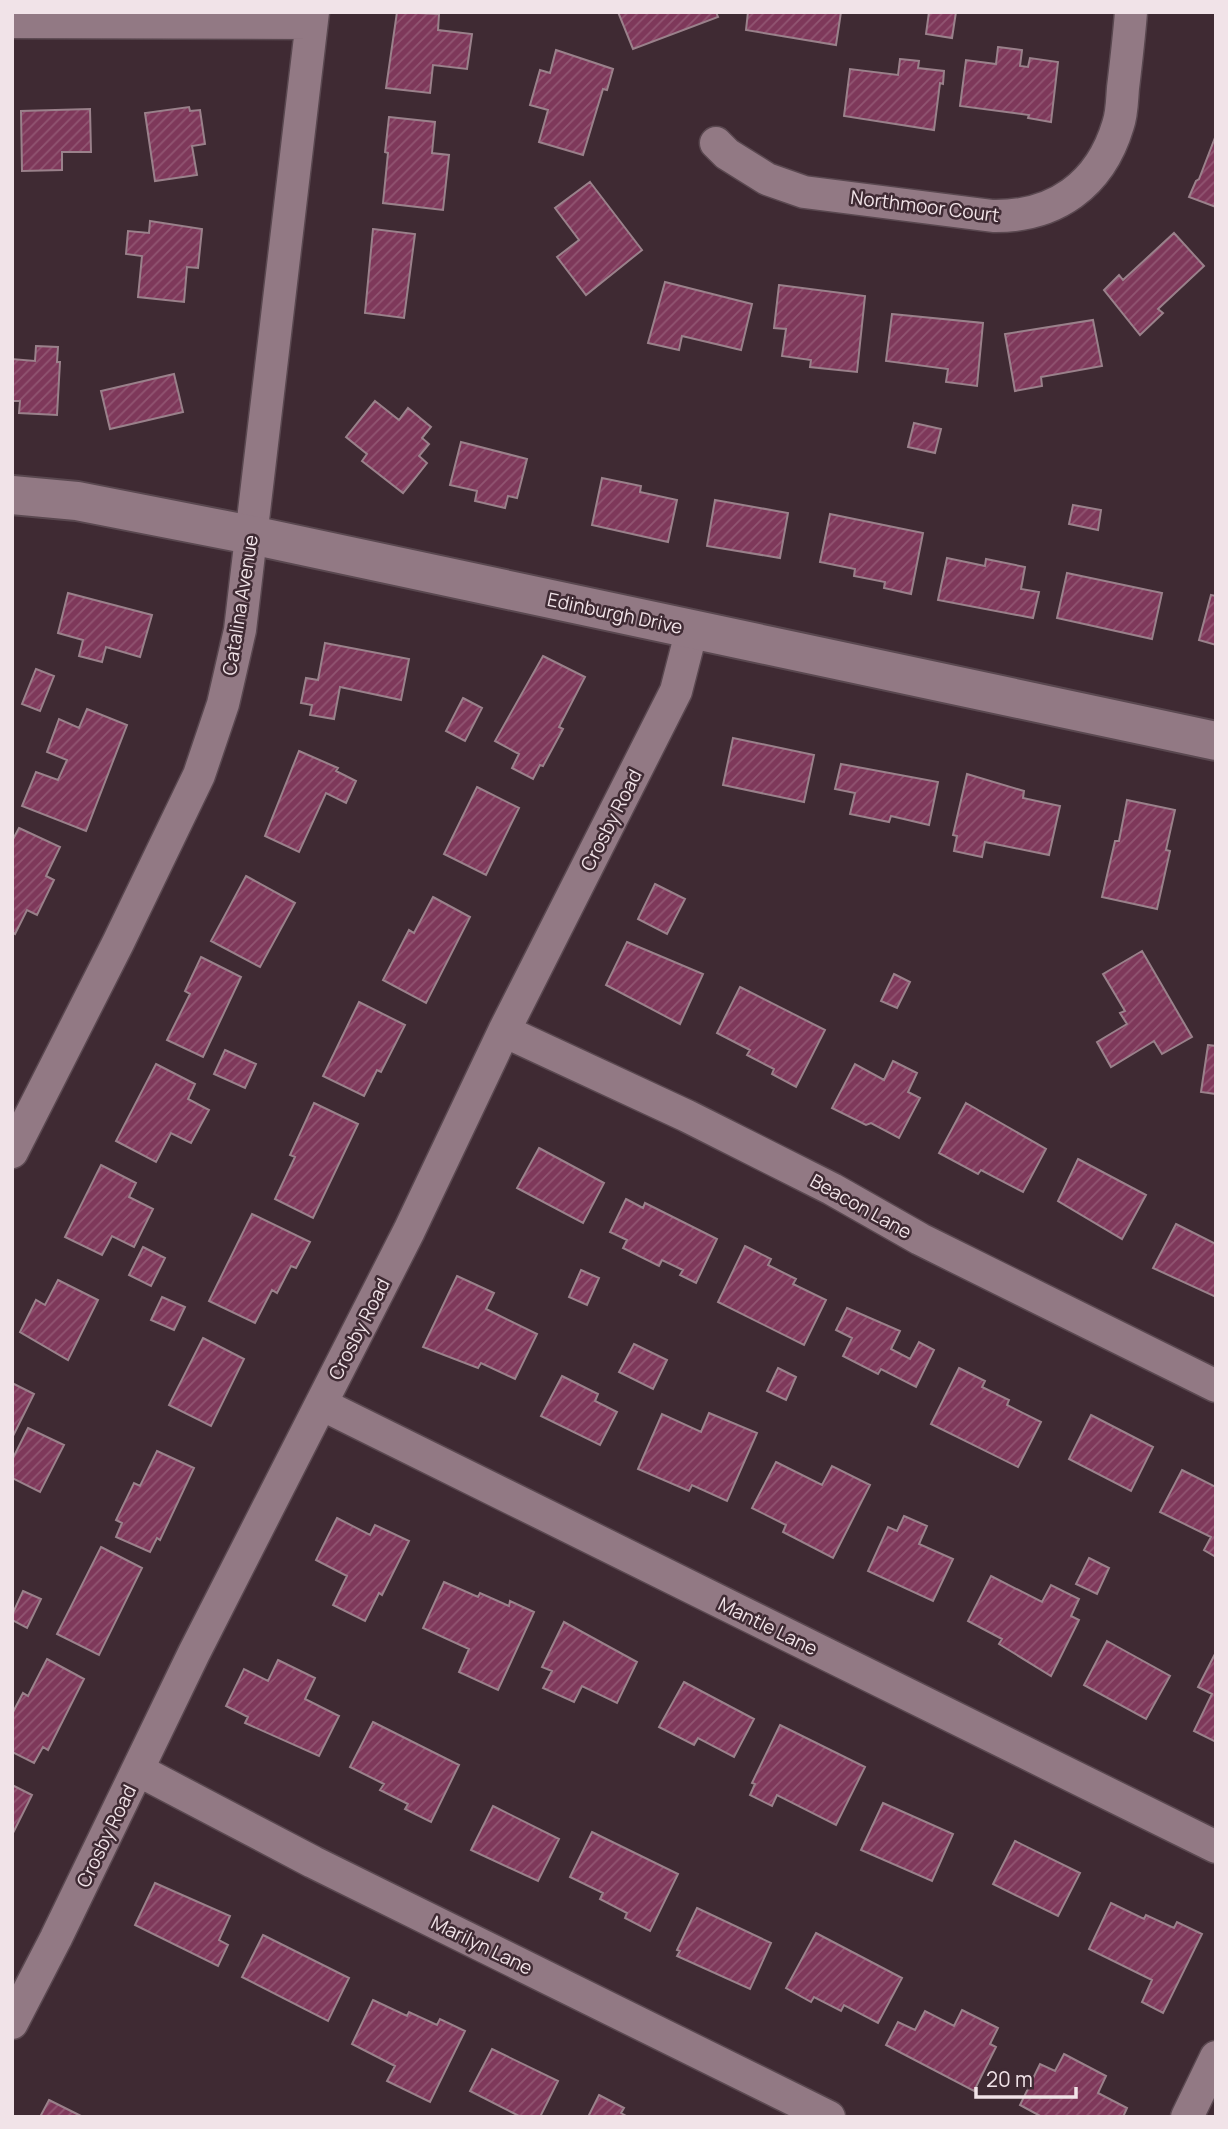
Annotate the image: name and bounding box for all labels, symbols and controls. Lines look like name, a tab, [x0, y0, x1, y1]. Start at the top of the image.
street label: Northmoor Court	[849, 184, 1001, 228]
street label: Catalina Avenue	[216, 533, 264, 677]
street label: Edinburgh Drive	[545, 586, 685, 640]
street label: Crosby Road	[574, 765, 648, 875]
street label: Beacon Lane	[806, 1167, 916, 1245]
street label: Crosby Road	[322, 1274, 396, 1384]
street label: Mantle Lane	[714, 1591, 822, 1661]
street label: Crosby Road	[70, 1780, 142, 1892]
street label: Marilyn Lane	[427, 1909, 537, 1981]
scale bar	[976, 2056, 1076, 2100]
text: 20 m	[986, 2065, 1033, 2093]

